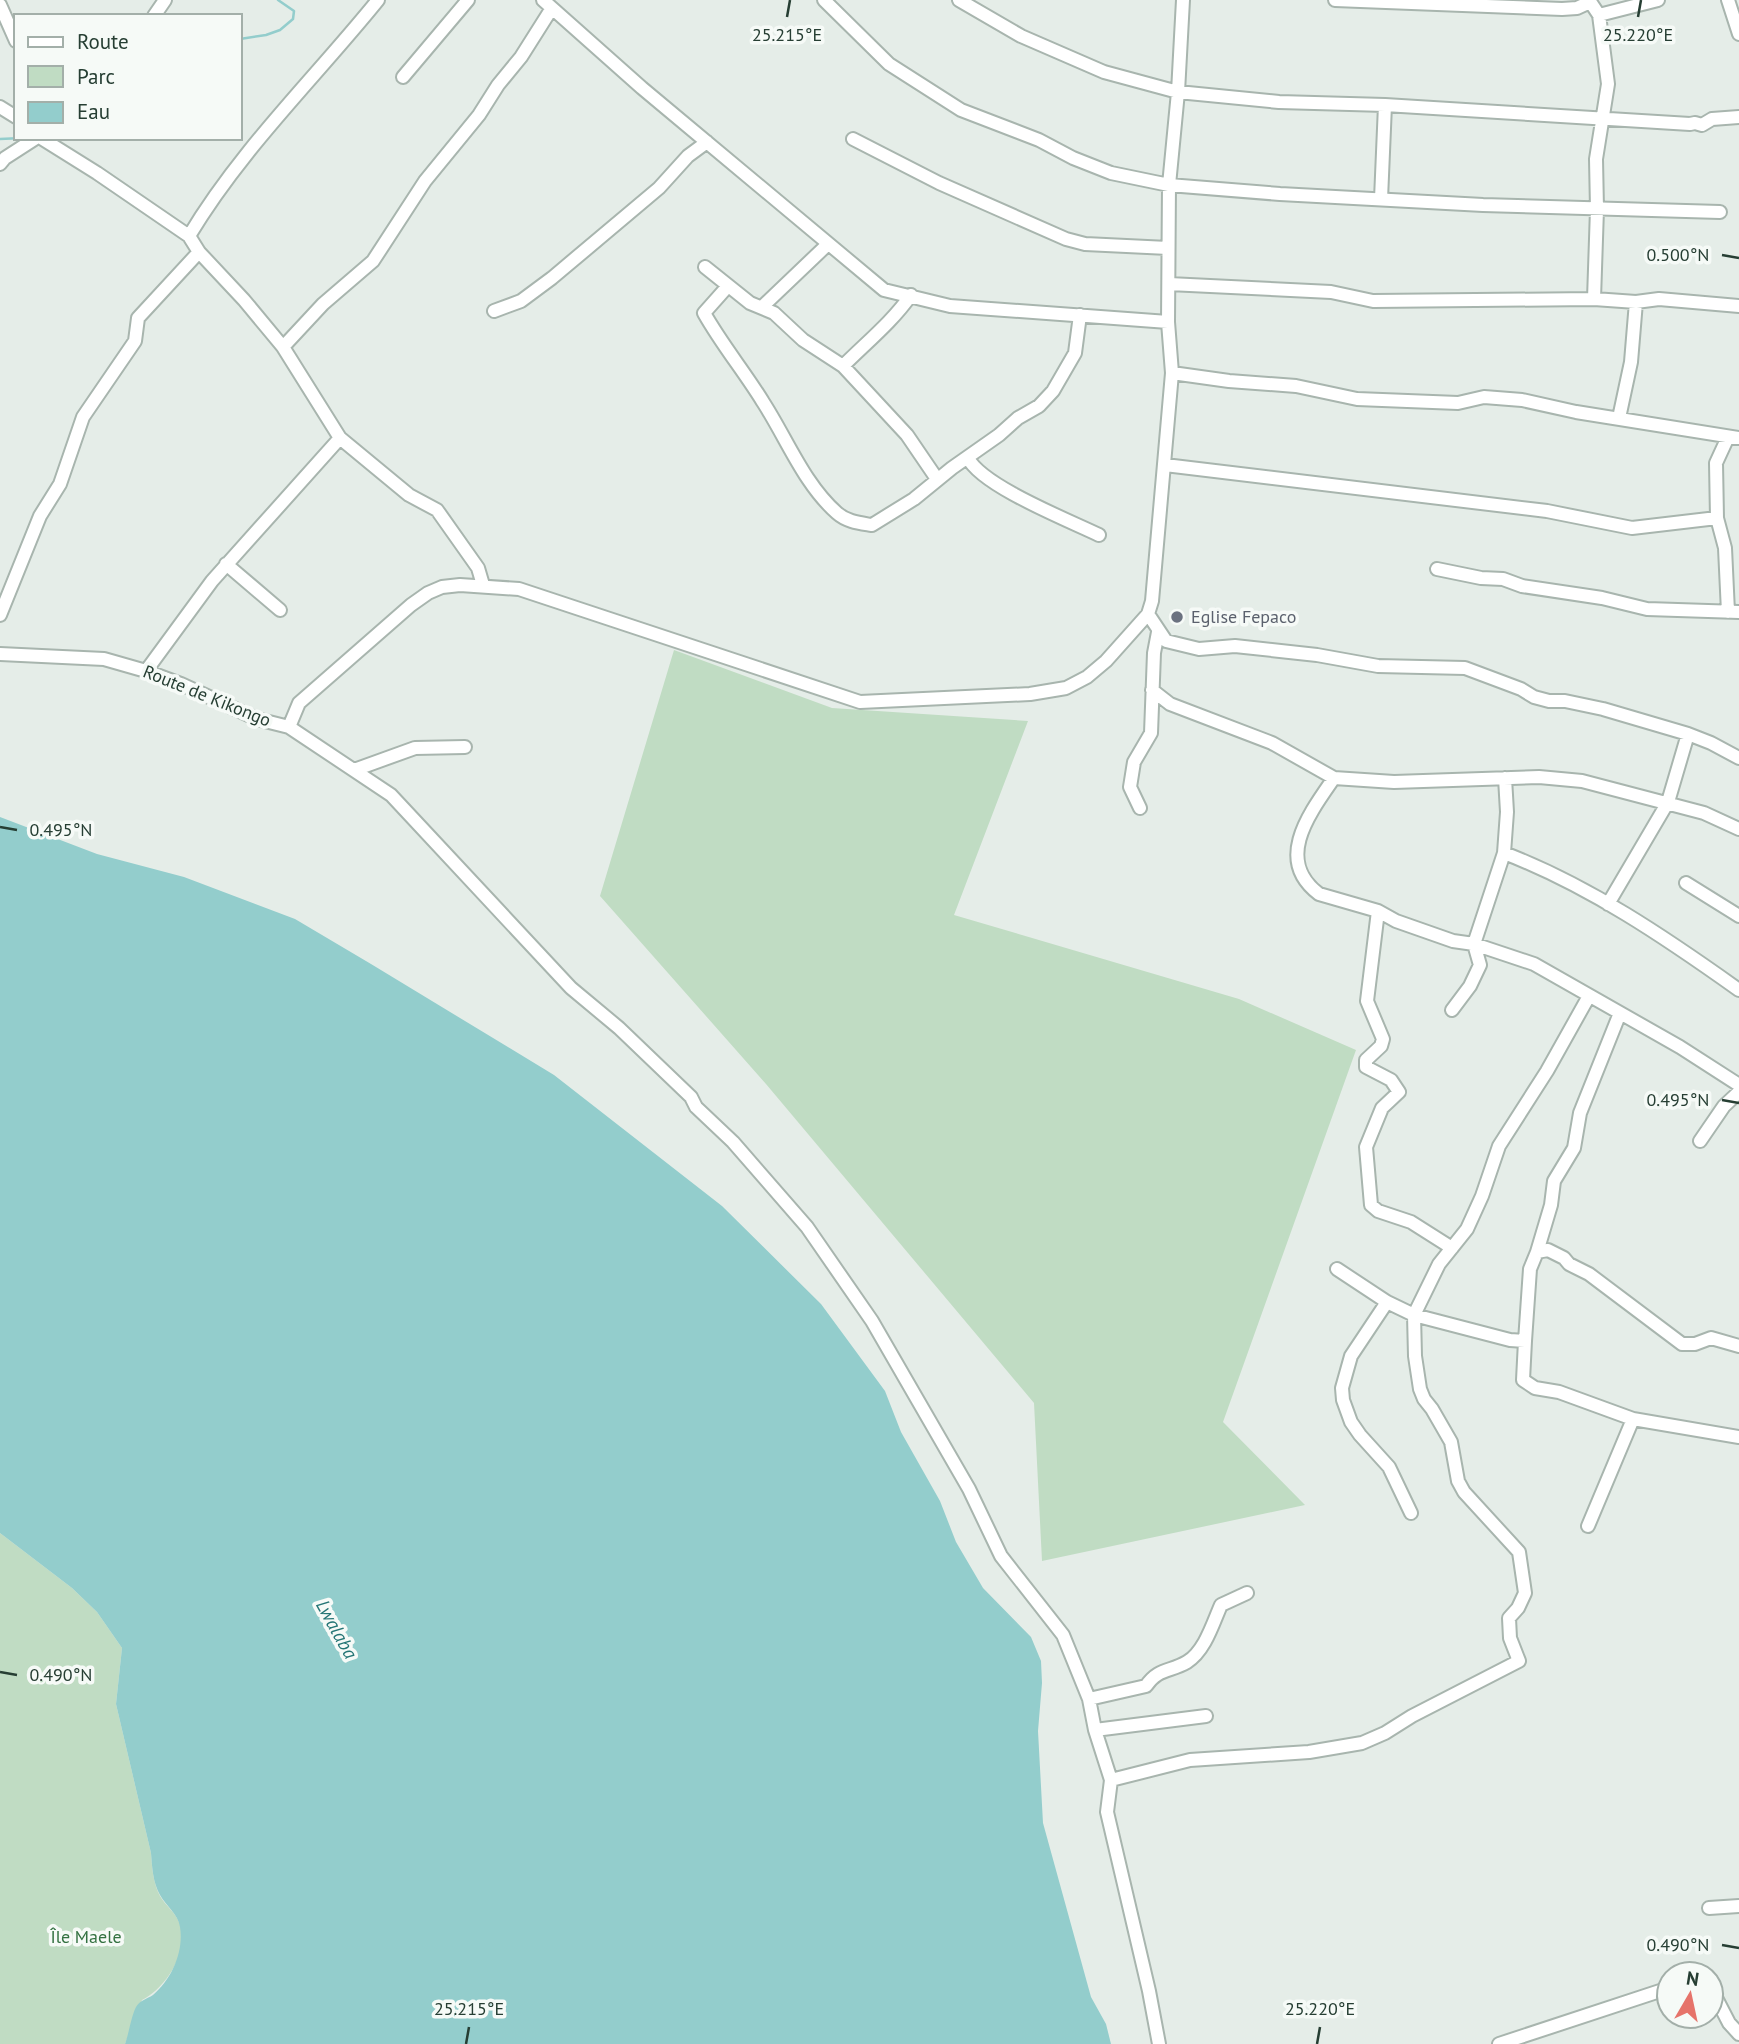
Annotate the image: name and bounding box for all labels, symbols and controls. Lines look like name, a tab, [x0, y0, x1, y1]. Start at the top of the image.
legend	[14, 14, 242, 140]
text: 25.215°E	[752, 23, 822, 46]
text: 25.220°E	[1603, 23, 1673, 46]
text: Route	[77, 28, 129, 55]
text: Parc	[77, 63, 115, 90]
text: Eau	[77, 98, 110, 125]
text: 0.500°N	[1647, 243, 1709, 266]
place label: Eglise Fepaco	[1191, 605, 1296, 628]
marker: Eglise Fepaco	[1169, 609, 1185, 625]
street label: Route de Kikongo	[140, 659, 274, 732]
text: 0.495°N	[30, 818, 92, 841]
text: 0.495°N	[1647, 1088, 1709, 1111]
water label: Lwalaba	[311, 1595, 363, 1663]
text: 0.490°N	[30, 1663, 92, 1686]
park label: Île Maele	[49, 1925, 122, 1948]
text: 0.490°N	[1647, 1933, 1709, 1956]
north arrow	[1655, 1960, 1725, 2030]
text: N	[1685, 1965, 1701, 1991]
text: 25.215°E	[434, 1997, 504, 2020]
text: 25.220°E	[1285, 1997, 1355, 2020]

